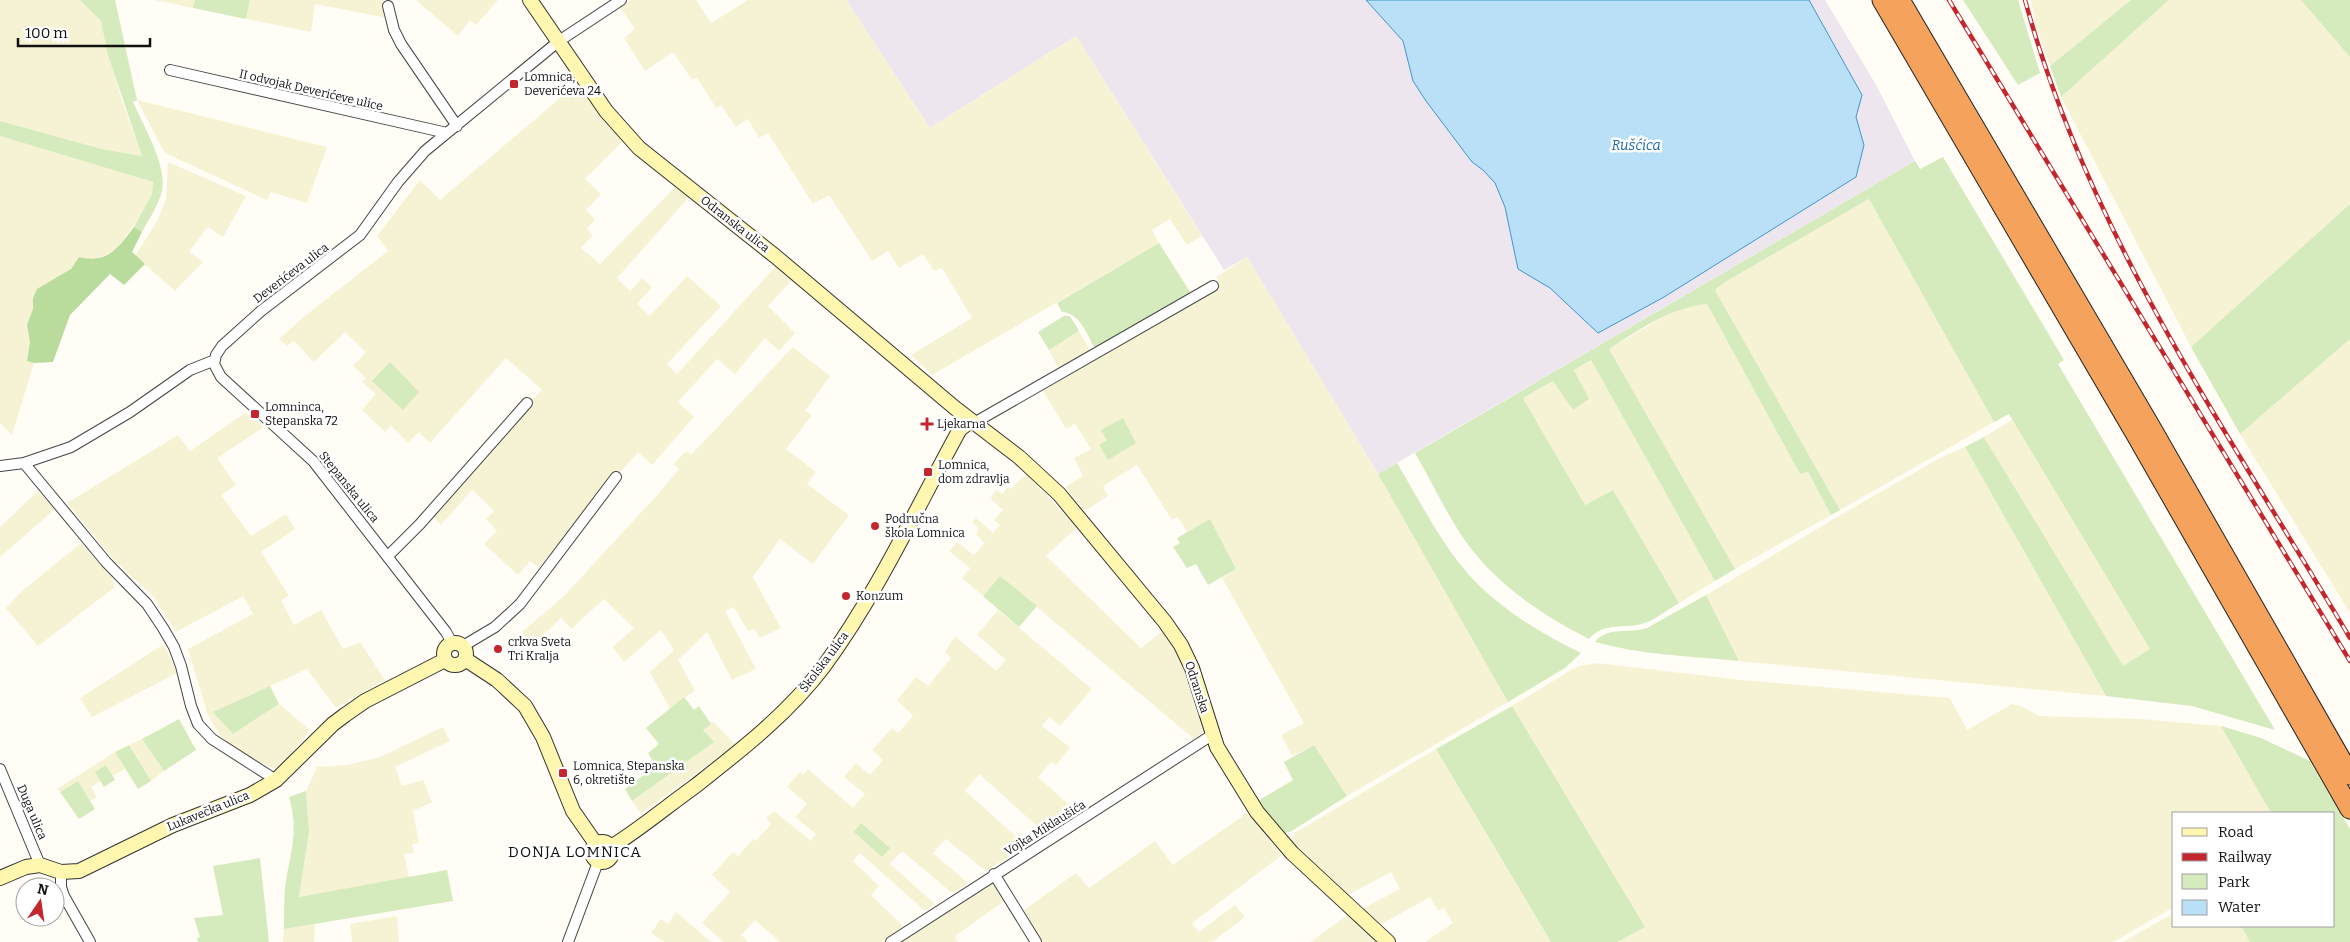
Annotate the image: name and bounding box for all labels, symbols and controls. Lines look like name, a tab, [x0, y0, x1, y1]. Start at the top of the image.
scale bar	[18, 15, 150, 47]
text: 100 m	[25, 24, 68, 42]
street label: II odvojak Deverićeve ulice	[238, 67, 384, 113]
place label: Lomnica, Deverićeva 24	[524, 70, 601, 98]
marker: Lomnica, Deverićeva 24	[508, 78, 520, 90]
water label: Rušćica	[1611, 137, 1661, 154]
street label: Odranska ulica	[698, 193, 772, 255]
street label: Deverićeva ulica	[251, 240, 332, 306]
place label: Lomninca, Stepanska 72	[265, 400, 338, 428]
marker: Lomninca, Stepanska 72	[249, 408, 261, 420]
place label: Ljekarna	[937, 417, 986, 431]
marker: Ljekarna	[921, 418, 933, 430]
street label: Stepanska ulica	[316, 449, 382, 526]
place label: Lomnica, dom zdravlja	[938, 458, 1010, 486]
marker: Lomnica, dom zdravlja	[922, 466, 934, 478]
place label: Područna škola Lomnica	[885, 512, 965, 540]
marker: Područna škola Lomnica	[869, 520, 881, 532]
place label: Konzum	[856, 589, 904, 603]
marker: Konzum	[840, 590, 852, 602]
street label: Školska ulica	[796, 628, 852, 695]
place label: crkva Sveta Tri Kralja	[508, 635, 571, 663]
marker: crkva Sveta Tri Kralja	[492, 643, 504, 655]
street label: Odranska	[1182, 659, 1212, 715]
place label: Lomnica, Stepanska 6, okretište	[573, 759, 685, 787]
marker: Lomnica, Stepanska 6, okretište	[557, 767, 569, 779]
street label: Duga ulica	[14, 782, 50, 842]
street label: Lukavečka ulica	[165, 788, 252, 834]
street label: Vojka Miklaušića	[1002, 797, 1089, 859]
legend	[2172, 812, 2335, 927]
text: Road	[2218, 823, 2253, 841]
district label: DONJA LOMNICA	[508, 843, 642, 861]
text: Railway	[2218, 848, 2272, 866]
text: Park	[2218, 873, 2250, 891]
north arrow	[15, 877, 65, 927]
text: N	[36, 880, 50, 899]
text: Water	[2218, 898, 2261, 916]

